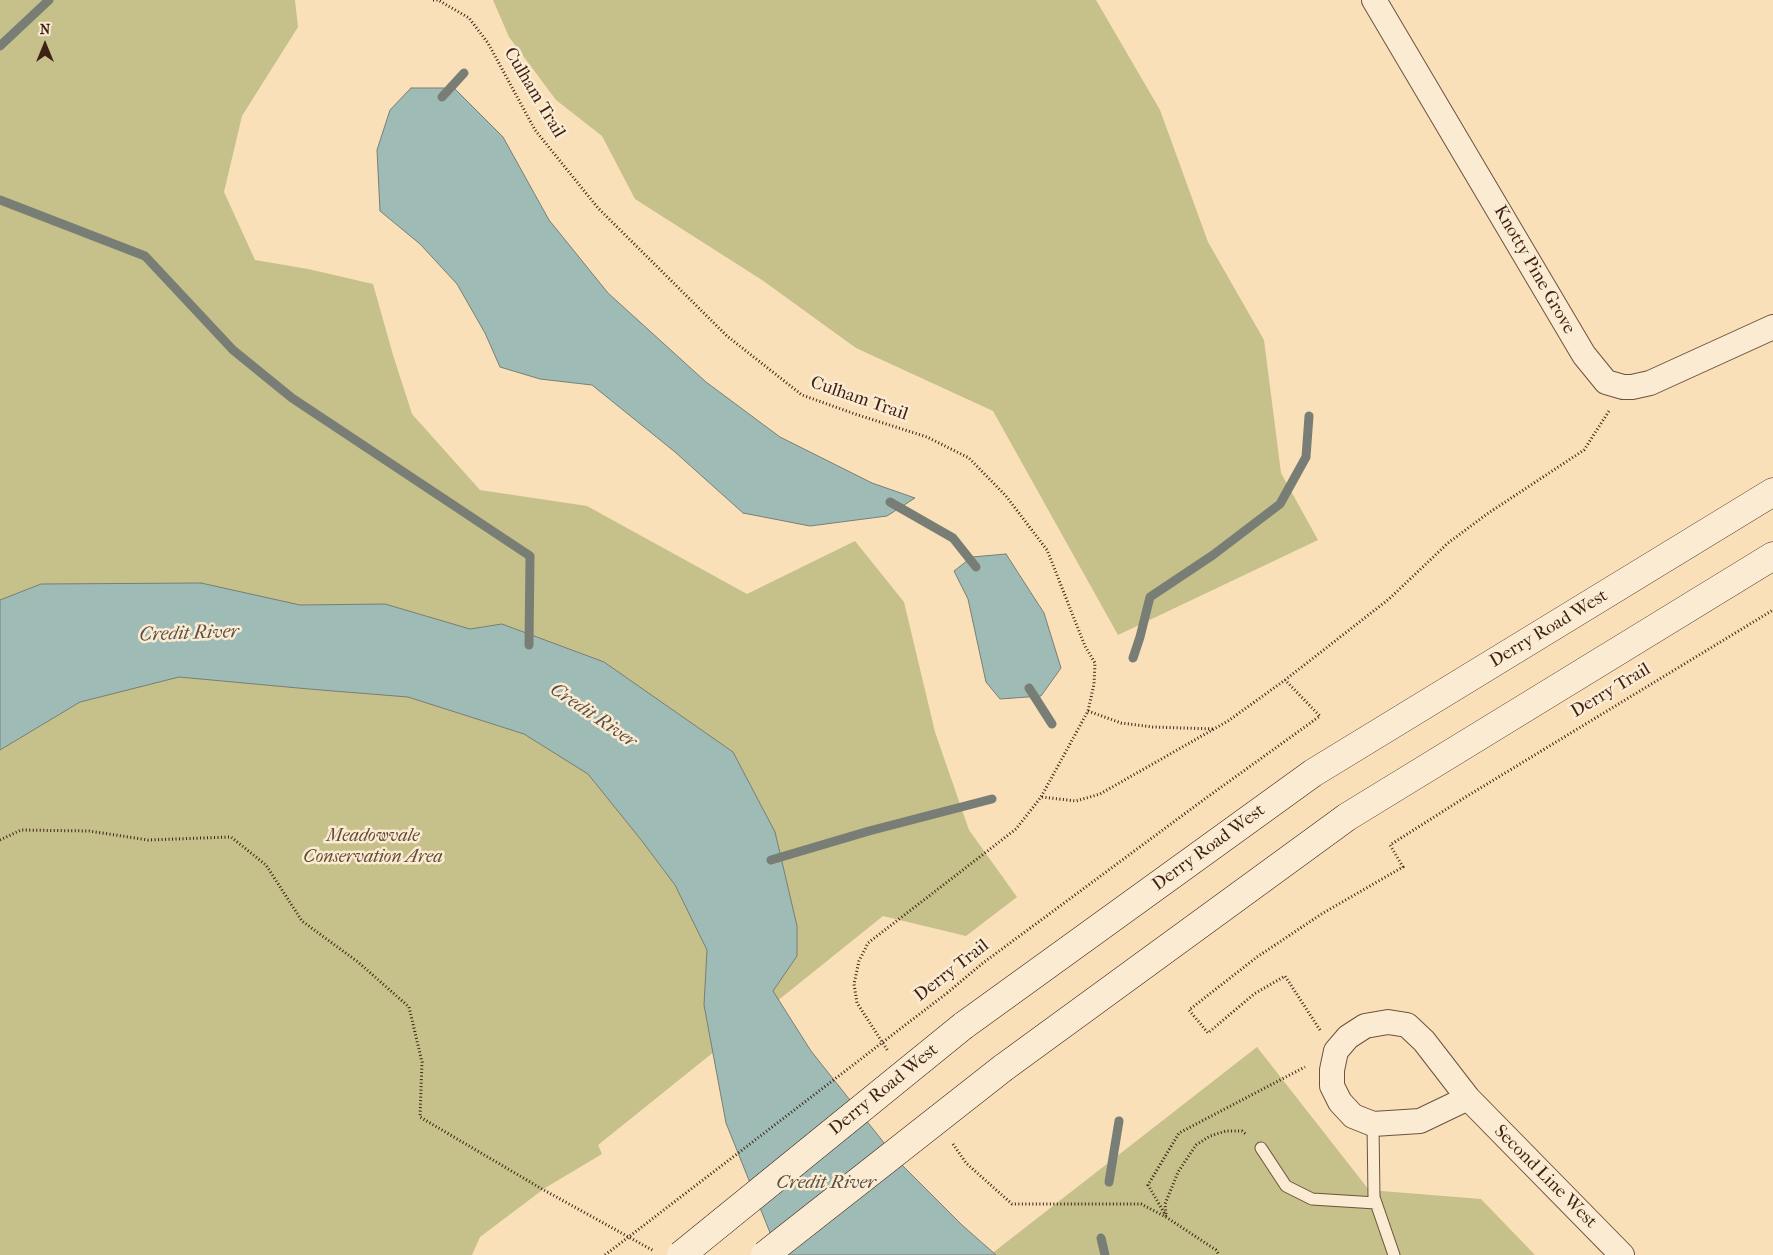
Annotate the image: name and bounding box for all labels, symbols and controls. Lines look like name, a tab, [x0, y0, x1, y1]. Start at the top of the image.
north arrow	[20, 20, 70, 70]
text: N	[40, 21, 50, 38]
street label: Culham Trail	[499, 44, 569, 142]
street label: Knotty Pine Grove	[1488, 202, 1580, 338]
street label: Culham Trail	[807, 372, 911, 426]
street label: Derry Road West	[1486, 585, 1612, 673]
water label: Credit River	[139, 621, 239, 647]
street label: Derry Trail	[1567, 659, 1655, 723]
water label: Credit River	[545, 679, 641, 753]
street label: Derry Road West	[1149, 800, 1269, 896]
park label: Meadowvale Conservation Area	[303, 826, 443, 869]
street label: Derry Trail	[910, 935, 994, 1007]
street label: Derry Road West	[825, 1040, 943, 1140]
street label: Second Line West	[1489, 1121, 1601, 1233]
water label: Credit River	[776, 1172, 876, 1194]

